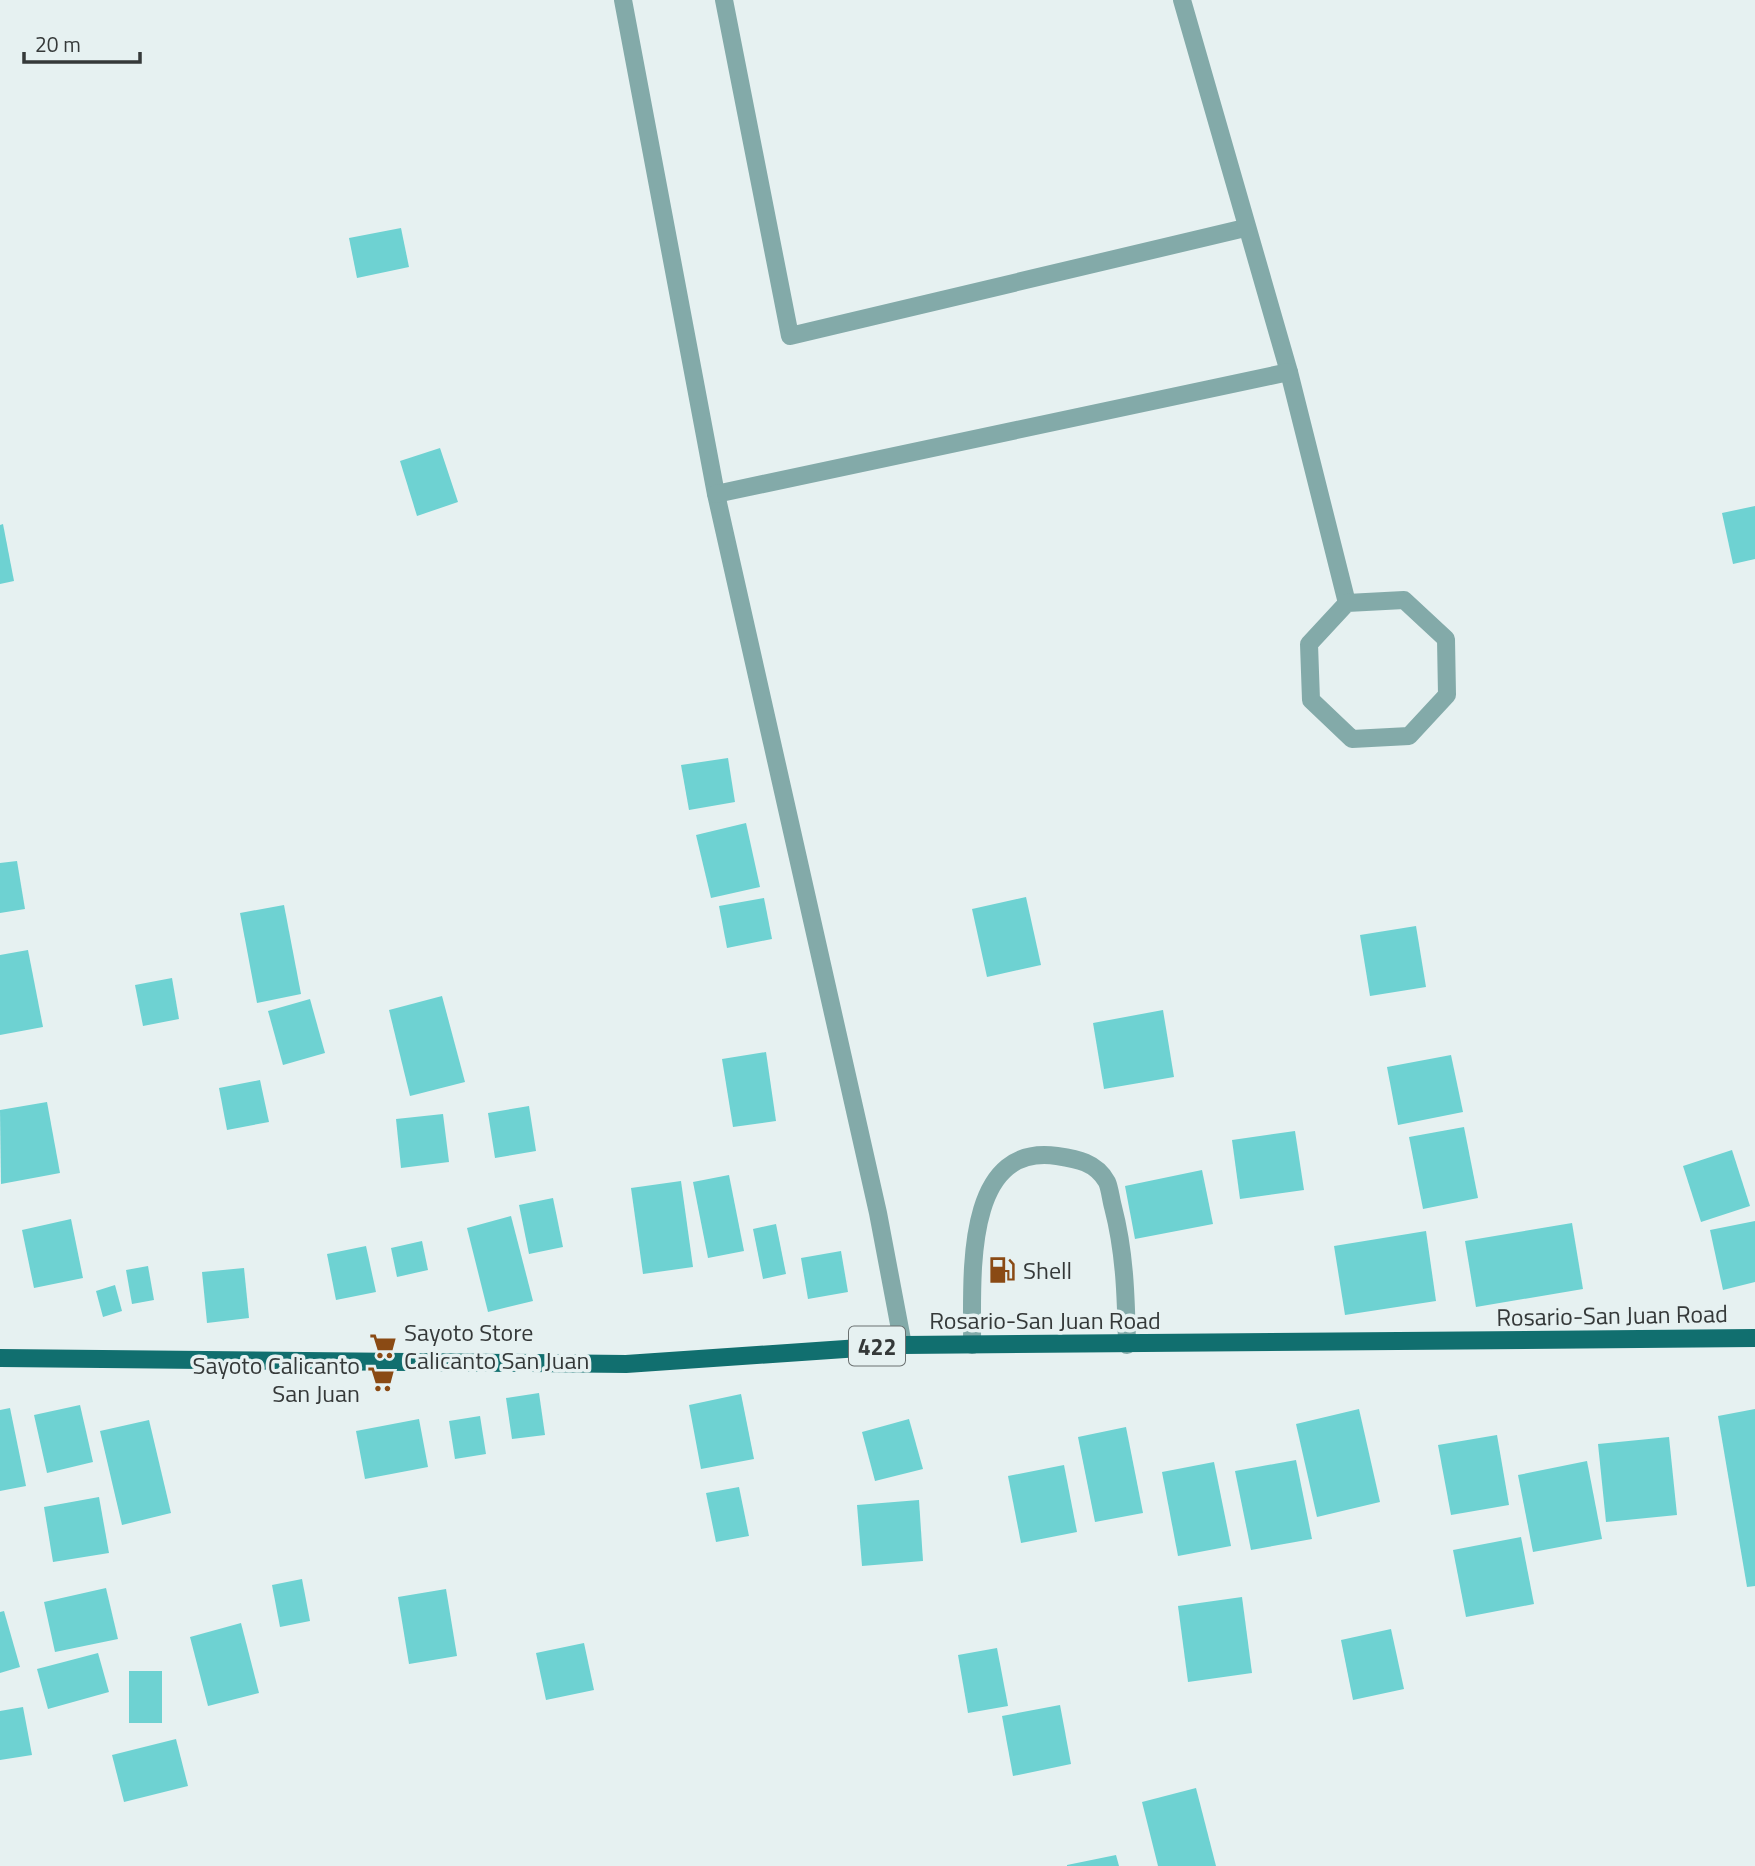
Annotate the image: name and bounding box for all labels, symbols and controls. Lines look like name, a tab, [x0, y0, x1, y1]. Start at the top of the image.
scale bar	[24, 21, 140, 65]
text: 20 m	[35, 28, 81, 60]
place label: Shell	[1023, 1252, 1072, 1288]
fuel station icon: Shell	[987, 1255, 1017, 1285]
street label: Rosario-San Juan Road	[1496, 1295, 1728, 1335]
street label: Rosario-San Juan Road	[929, 1302, 1161, 1338]
place label: Sayoto Store Calicanto San Juan	[404, 1314, 589, 1378]
road number: 422	[849, 1326, 905, 1366]
supermarket icon: Sayoto Store Calicanto San Juan	[368, 1331, 398, 1361]
place label: Sayoto Calicanto San Juan	[192, 1347, 360, 1411]
supermarket icon: Sayoto Calicanto San Juan	[366, 1364, 396, 1394]

